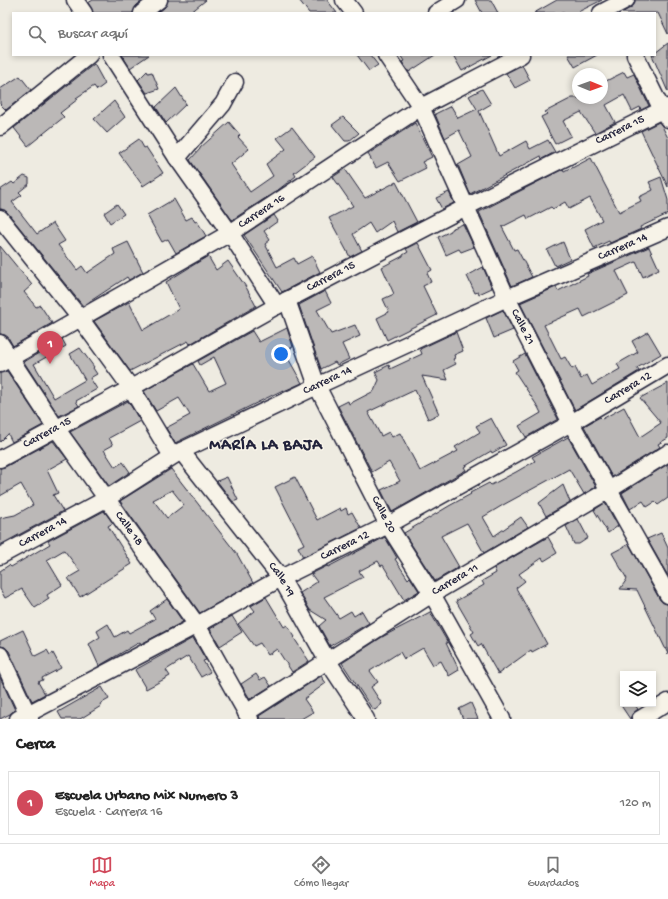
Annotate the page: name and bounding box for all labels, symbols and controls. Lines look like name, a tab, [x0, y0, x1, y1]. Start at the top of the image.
search box	[12, 12, 656, 56]
icon: search	[26, 23, 48, 45]
text: Buscar aquí	[58, 25, 128, 43]
north arrow	[572, 68, 608, 104]
street label: Carrera 15	[594, 113, 647, 149]
street label: Carrera 16	[236, 191, 289, 232]
street label: Carrera 14	[596, 231, 650, 264]
street label: Carrera 15	[305, 259, 358, 295]
street label: Calle 21	[507, 307, 537, 348]
pin: 1	[37, 331, 63, 364]
your location	[271, 344, 291, 364]
street label: Carrera 14	[301, 364, 355, 398]
street label: Carrera 12	[602, 369, 654, 408]
street label: Carrera 15	[21, 415, 74, 452]
district label: MARÍA LA BAJA	[209, 436, 323, 456]
street label: Calle 20	[368, 494, 399, 536]
street label: Calle 18	[111, 509, 146, 549]
street label: Carrera 14	[17, 514, 70, 551]
street label: Carrera 12	[319, 528, 372, 564]
street label: Calle 19	[264, 560, 297, 599]
street label: Carrera 11	[430, 561, 481, 599]
map controls	[620, 671, 656, 707]
button: layers	[620, 671, 656, 707]
text: Cerca	[16, 735, 55, 755]
text: Escuela Urbano Mix Numero 3	[55, 787, 238, 805]
text: 1	[27, 796, 33, 811]
text: 120 m	[620, 796, 651, 811]
text: Escuela · Carrera 16	[55, 805, 162, 820]
tab: Mapa	[90, 854, 115, 890]
tab: Cómo llegar	[294, 854, 348, 890]
tab: Guardados	[528, 854, 578, 890]

